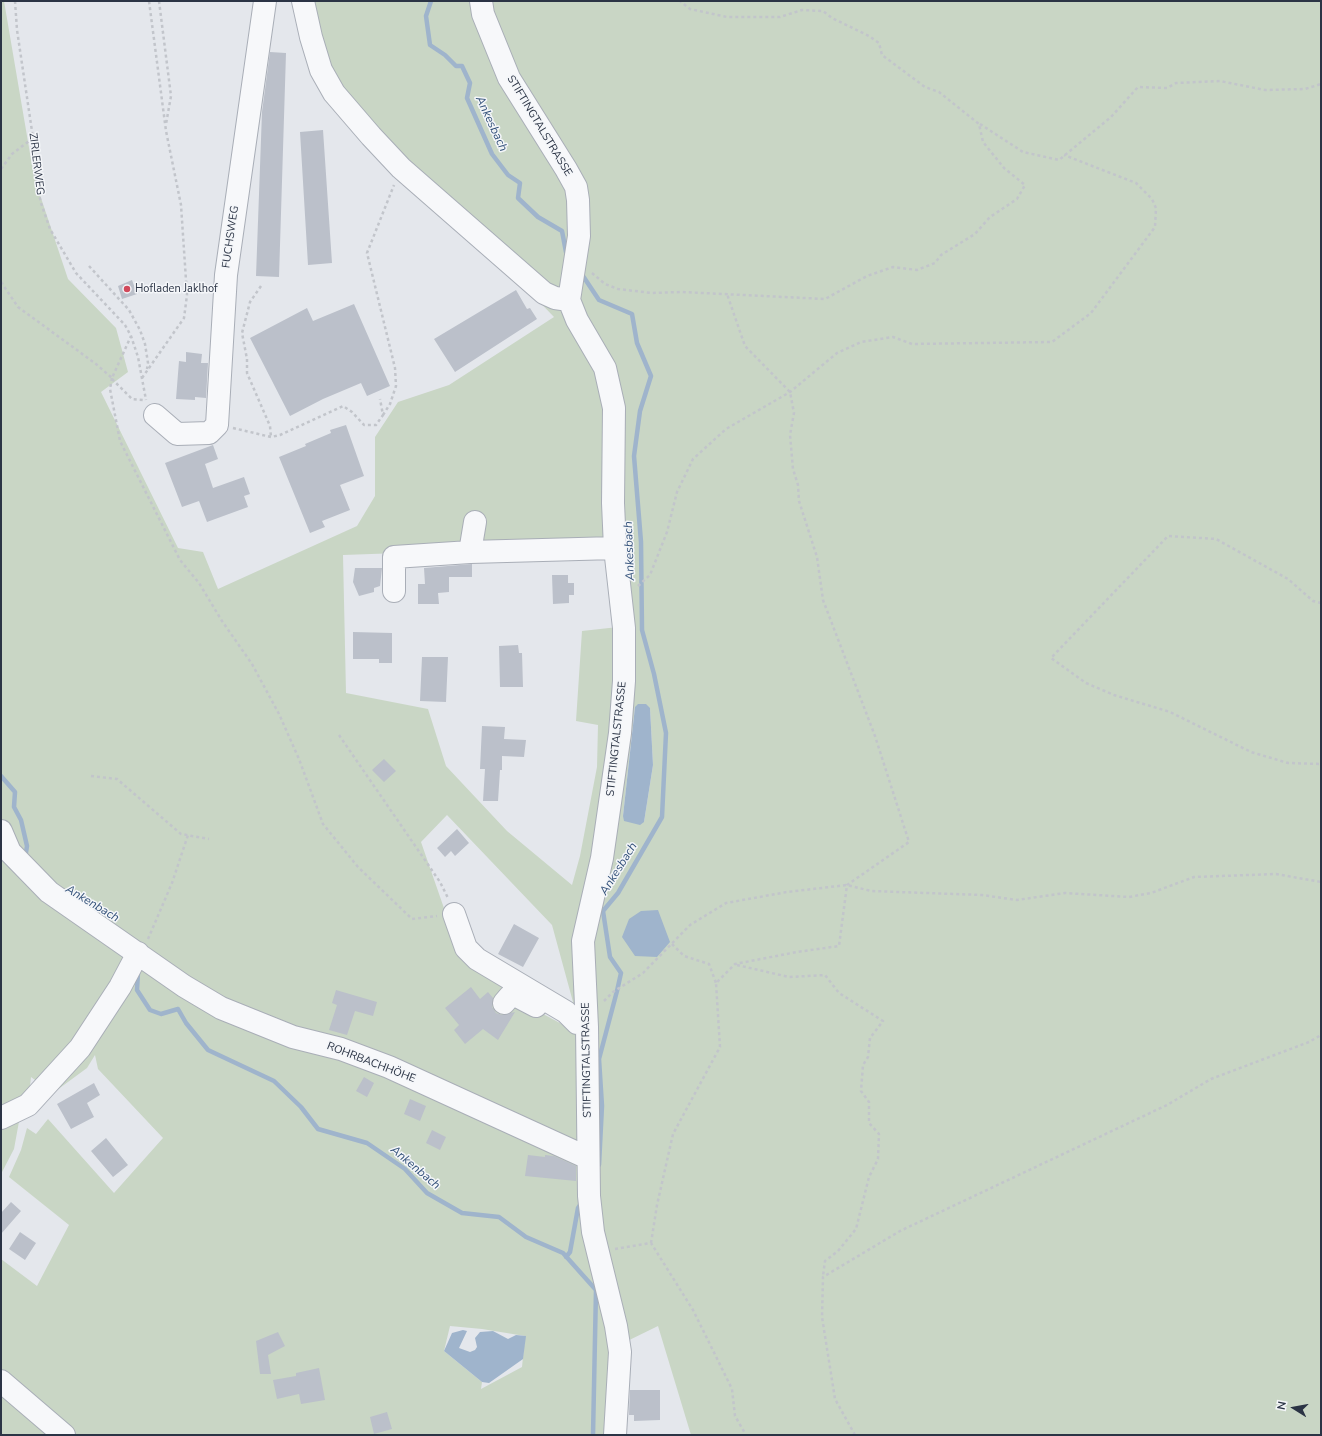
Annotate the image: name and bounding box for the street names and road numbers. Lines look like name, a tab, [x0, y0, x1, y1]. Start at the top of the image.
street label: STIFTINGTALSTRASSE	[504, 73, 574, 179]
street label: ZIRLERWEG	[26, 132, 46, 196]
street label: FUCHSWEG	[220, 205, 242, 269]
street label: STIFTINGTALSTRASSE	[604, 681, 630, 797]
street label: STIFTINGTALSTRASSE	[579, 1002, 595, 1118]
street label: ROHRBACHHÖHE	[325, 1040, 417, 1086]

